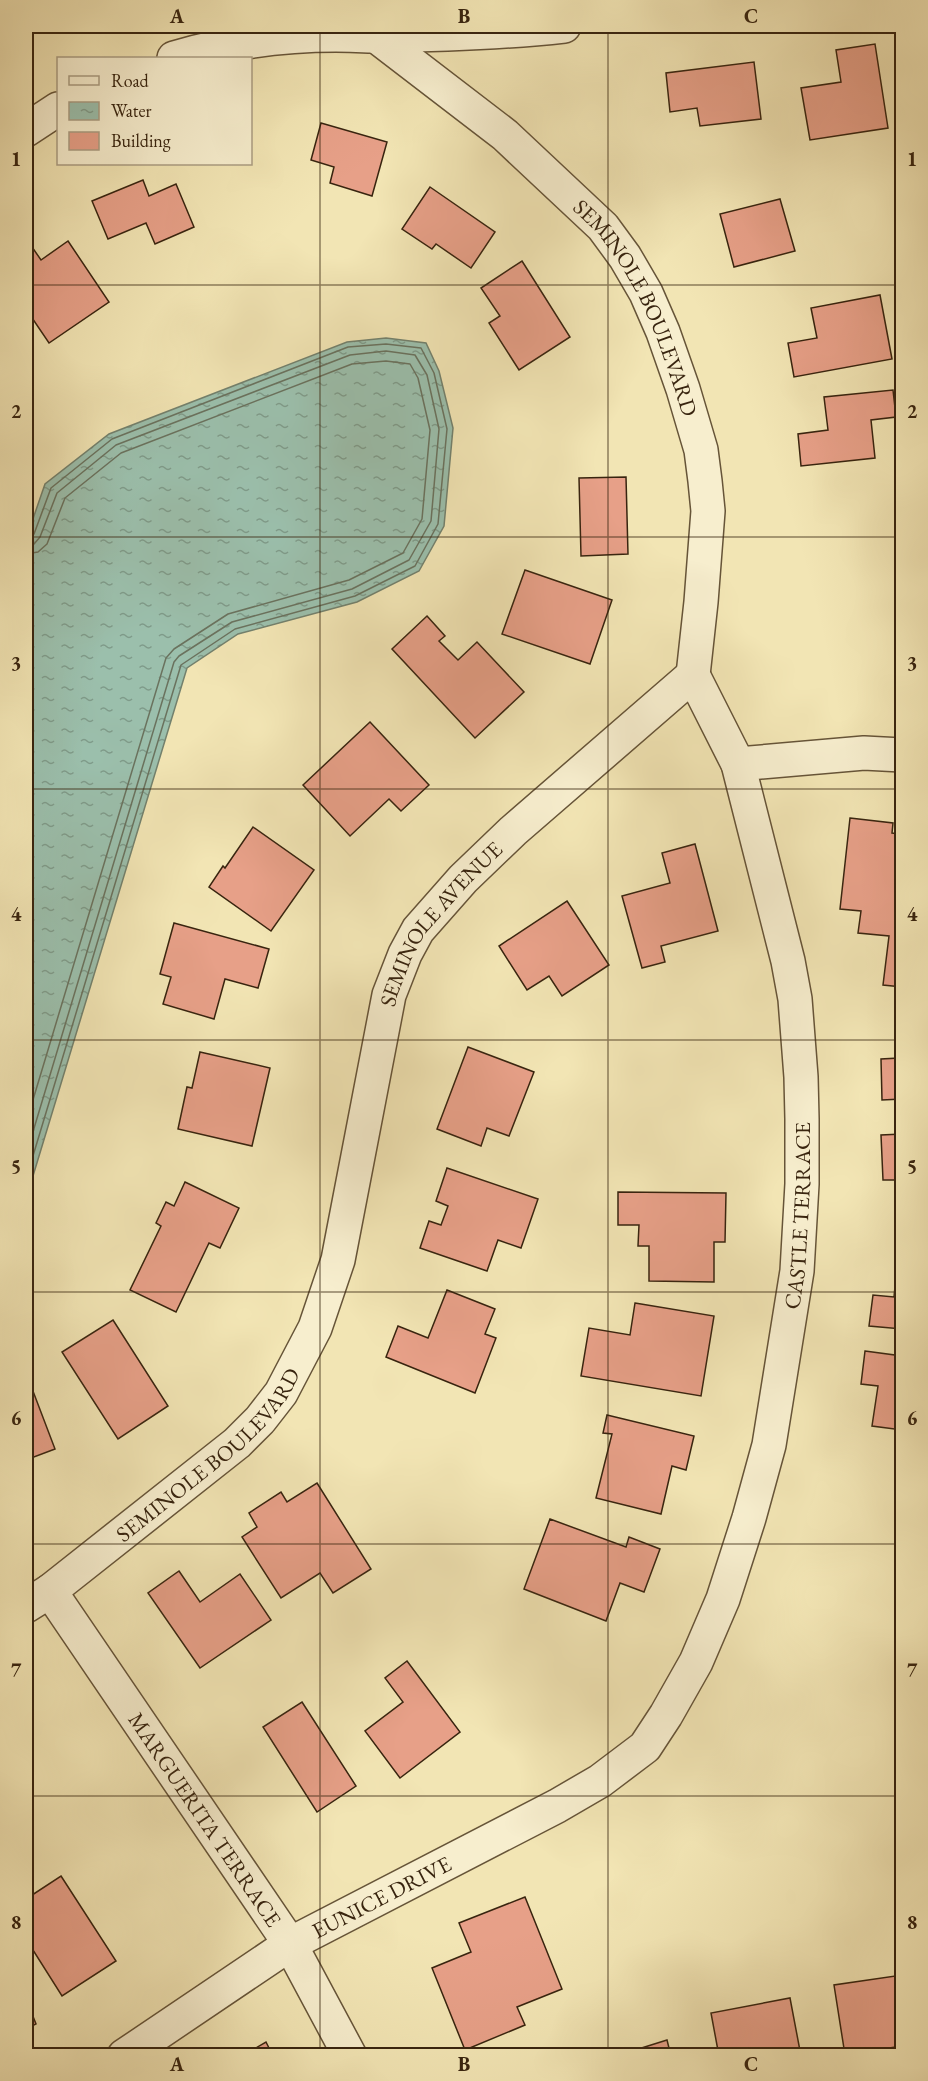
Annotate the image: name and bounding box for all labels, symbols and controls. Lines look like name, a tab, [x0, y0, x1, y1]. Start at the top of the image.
text: A	[169, 3, 185, 29]
text: B	[458, 3, 470, 29]
text: C	[744, 3, 758, 29]
legend	[57, 57, 252, 165]
text: Road	[111, 69, 150, 92]
text: Water	[111, 99, 152, 122]
text: Building	[111, 129, 171, 152]
text: 1	[11, 146, 21, 172]
text: 1	[907, 146, 917, 172]
street label: SEMINOLE BOULEVARD	[567, 193, 704, 420]
text: 2	[11, 398, 22, 424]
text: 2	[907, 398, 918, 424]
text: 3	[11, 650, 21, 676]
text: 3	[907, 650, 917, 676]
street label: SEMINOLE AVENUE	[373, 835, 509, 1009]
text: 4	[11, 901, 22, 927]
text: 4	[907, 901, 918, 927]
street label: CASTLE TERRACE	[777, 1122, 817, 1311]
text: 5	[11, 1153, 21, 1179]
text: 5	[907, 1153, 917, 1179]
street label: SEMINOLE BOULEVARD	[110, 1363, 307, 1549]
text: 6	[11, 1405, 22, 1431]
text: 6	[907, 1405, 918, 1431]
text: 7	[11, 1657, 22, 1683]
text: 7	[907, 1657, 918, 1683]
street label: MARGUERITA TERRACE	[122, 1707, 288, 1932]
street label: EUNICE DRIVE	[307, 1849, 456, 1945]
text: 8	[11, 1909, 21, 1935]
text: 8	[907, 1909, 917, 1935]
text: A	[169, 2051, 185, 2077]
text: B	[458, 2051, 470, 2077]
text: C	[744, 2051, 758, 2077]

